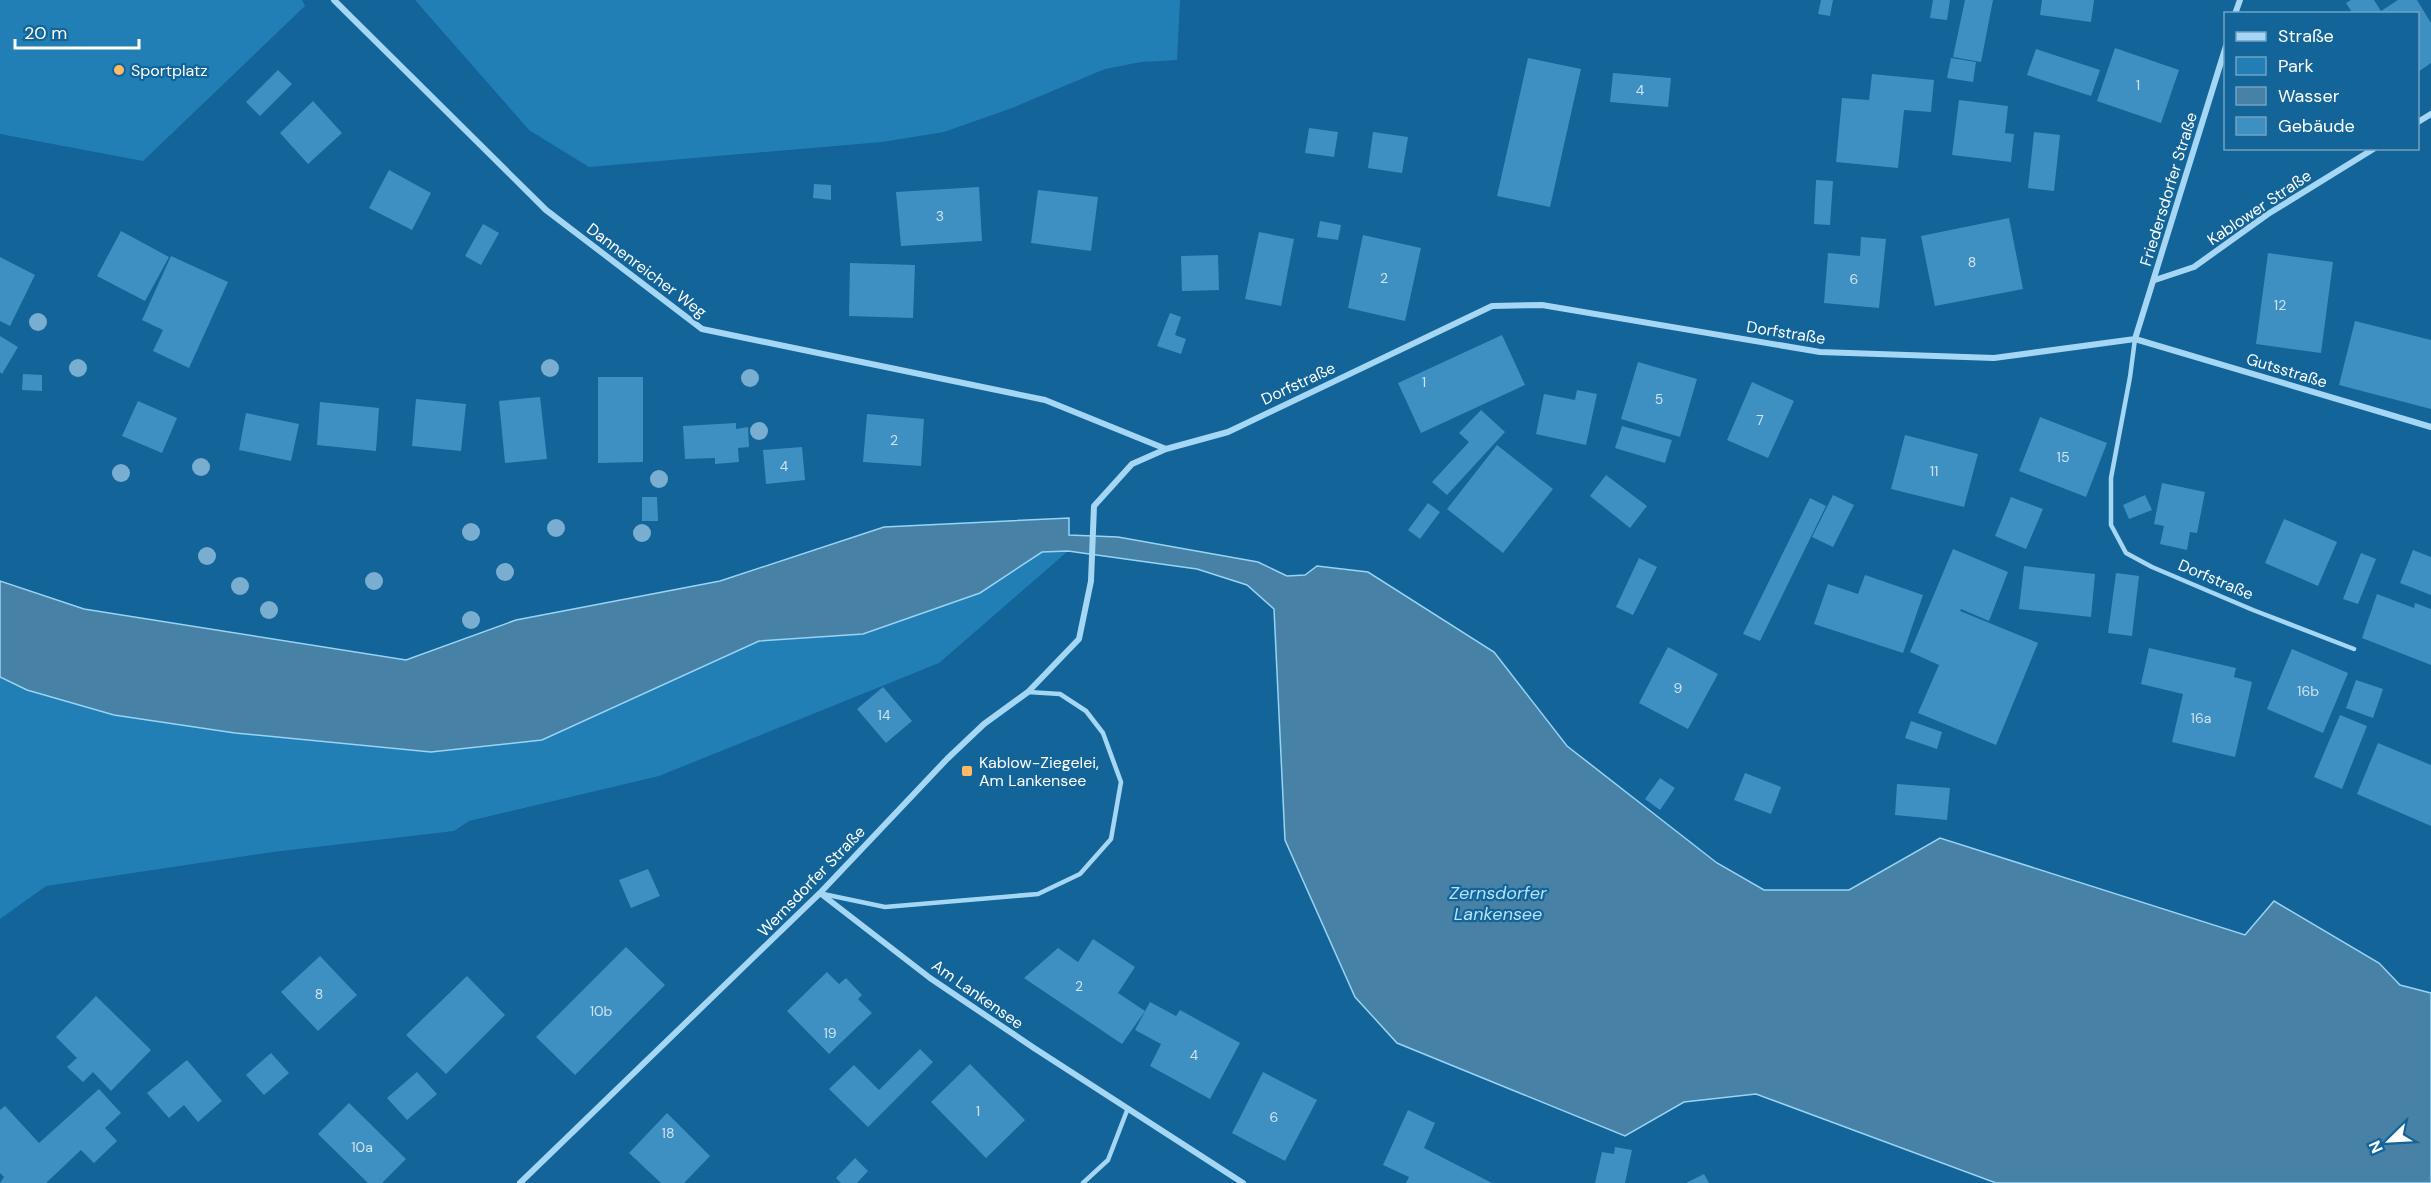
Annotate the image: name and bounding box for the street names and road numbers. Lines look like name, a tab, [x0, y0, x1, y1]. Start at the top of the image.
street label: Friedersdorfer Straße	[2135, 110, 2202, 269]
street label: Kablower Straße	[2203, 165, 2315, 250]
street label: Dannenreicher Weg	[582, 218, 711, 323]
street label: Dorfstraße	[1745, 316, 1827, 349]
street label: Gutsstraße	[2244, 348, 2330, 393]
street label: Dorfstraße	[1258, 357, 1339, 410]
street label: Dorfstraße	[2175, 554, 2257, 605]
street label: Wernsdorfer Straße	[753, 821, 870, 941]
street label: Am Lankensee	[928, 955, 1028, 1034]

